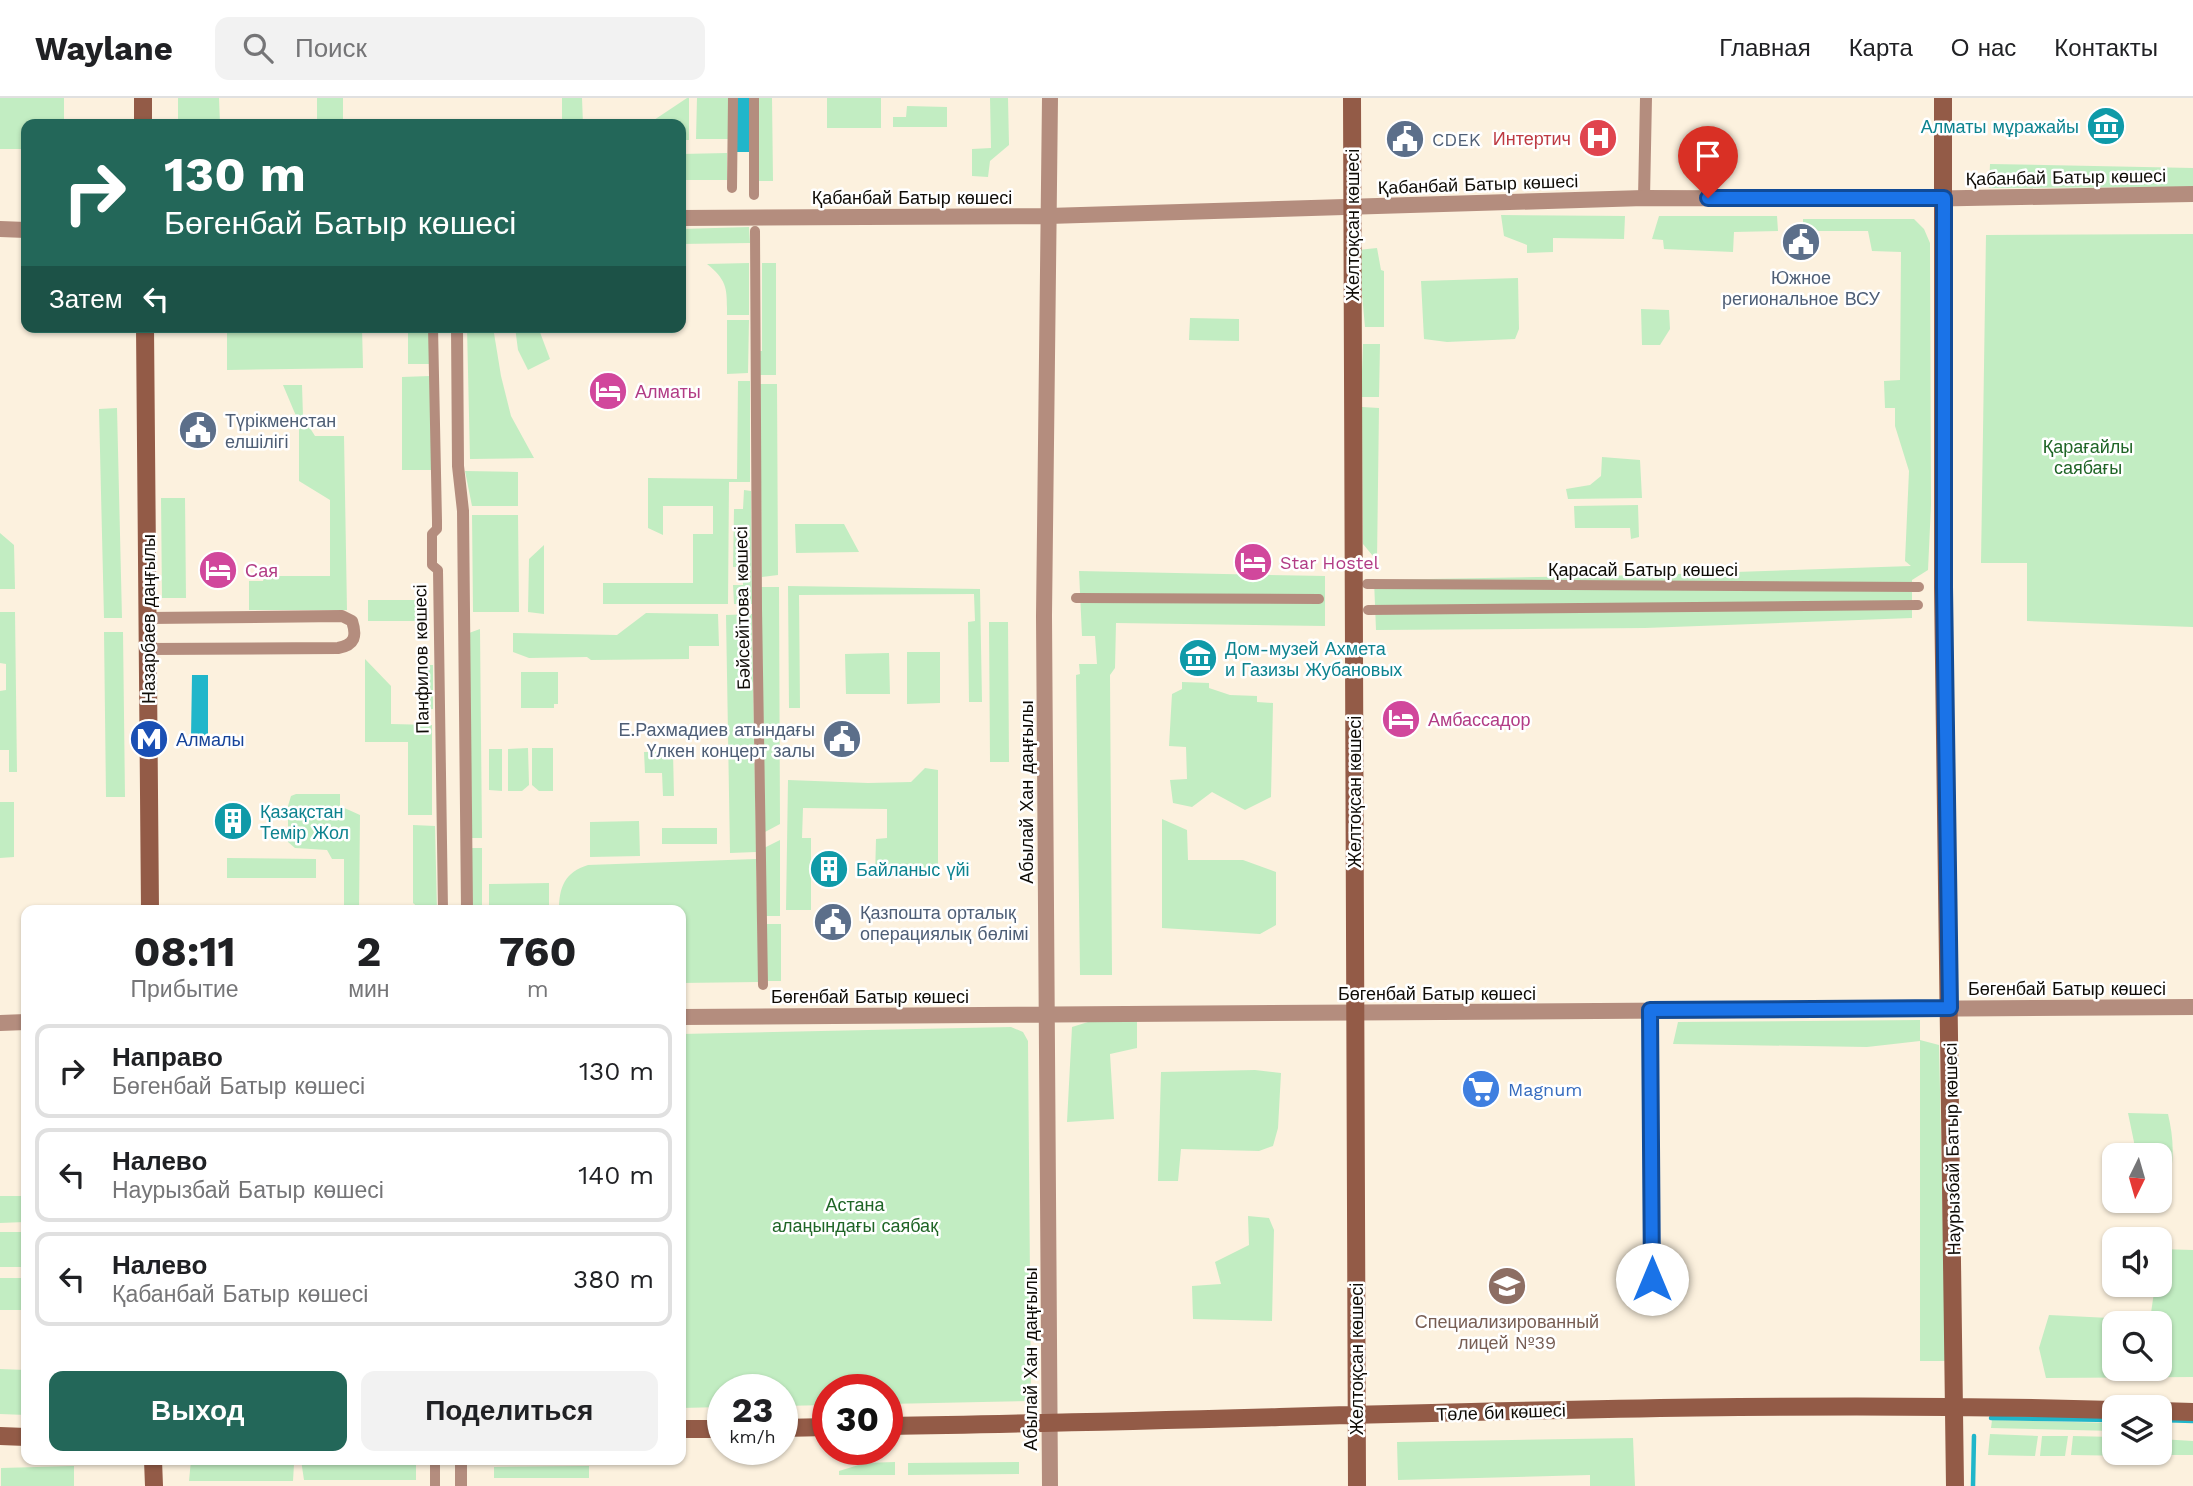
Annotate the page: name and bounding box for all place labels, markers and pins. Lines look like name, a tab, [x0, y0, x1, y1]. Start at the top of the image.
museum icon: Алматы мұражайы	[2085, 105, 2127, 147]
place label: Алматы мұражайы	[1921, 116, 2079, 137]
hospital icon: Интертич	[1577, 117, 1619, 159]
public building icon: CDEK	[1384, 118, 1426, 160]
pin	[1678, 126, 1738, 198]
place label: Интертич	[1493, 128, 1571, 149]
place label: CDEK	[1432, 129, 1481, 150]
public building icon: Южное региональное ВСУ	[1780, 221, 1822, 263]
place label: Южное региональное ВСУ	[1722, 267, 1880, 309]
hotel icon: Алматы	[587, 370, 629, 412]
place label: Алматы	[635, 381, 701, 402]
public building icon: Түрікменстан елшілігі	[177, 409, 219, 451]
place label: Түрікменстан елшілігі	[225, 410, 336, 452]
hotel icon: Star Hostel	[1232, 541, 1274, 583]
hotel icon: Сая	[197, 549, 239, 591]
place label: Star Hostel	[1280, 552, 1380, 573]
place label: Сая	[245, 560, 278, 581]
museum icon: Дом-музей Ахмета и Газизы Жубановых	[1177, 637, 1219, 679]
place label: Дом-музей Ахмета и Газизы Жубановых	[1225, 638, 1402, 680]
hotel icon: Амбассадор	[1380, 698, 1422, 740]
place label: Амбассадор	[1428, 709, 1531, 730]
metro station icon: Алмалы	[128, 718, 170, 760]
public building icon: Е.Рахмадиев атындағы Үлкен концерт залы	[821, 718, 863, 760]
place label: Е.Рахмадиев атындағы Үлкен концерт залы	[618, 719, 815, 761]
place label: Алмалы	[176, 729, 244, 750]
building icon: Қазақстан Темір Жол	[212, 800, 254, 842]
place label: Қазақстан Темір Жол	[260, 801, 349, 843]
building icon: Байланыс үйі	[808, 848, 850, 890]
place label: Байланыс үйі	[856, 859, 969, 880]
public building icon: Қазпошта орталық операциялық бөлімі	[812, 901, 854, 943]
place label: Қазпошта орталық операциялық бөлімі	[860, 902, 1029, 944]
supermarket icon: Magnum	[1460, 1068, 1502, 1110]
place label: Magnum	[1508, 1079, 1582, 1100]
school or university icon: Специализированный лицей №39	[1486, 1265, 1528, 1307]
place label: Специализированный лицей №39	[1415, 1311, 1599, 1353]

